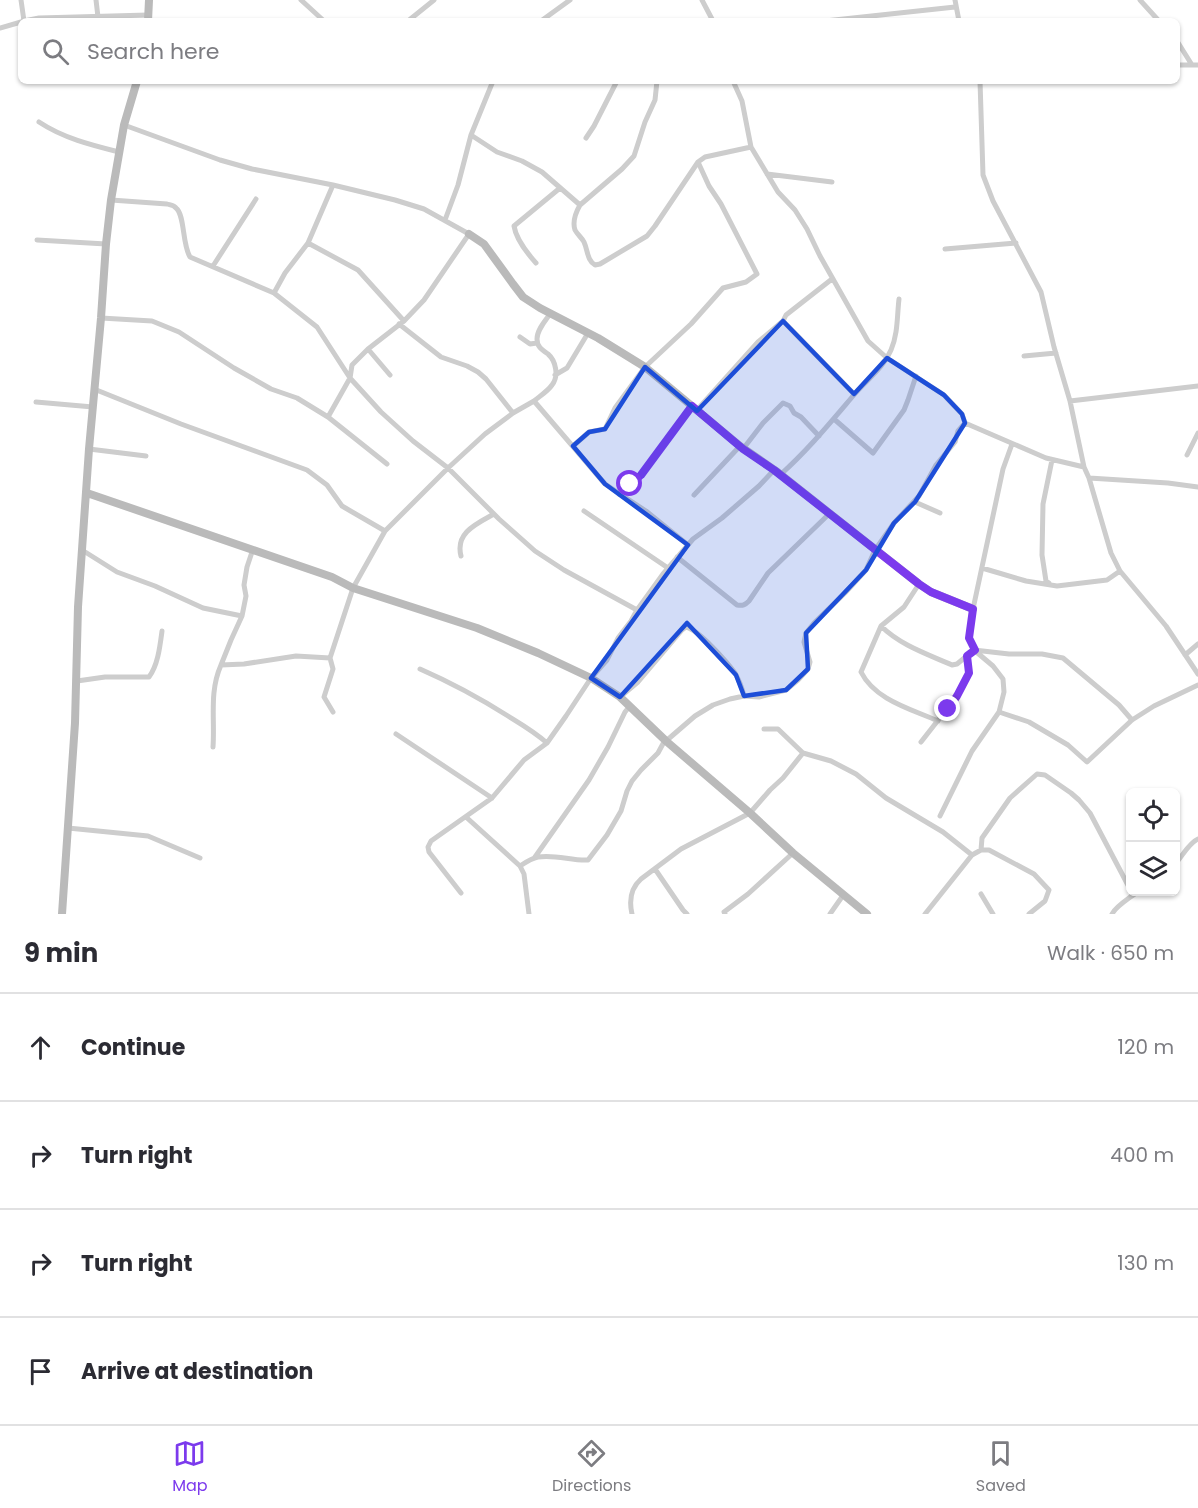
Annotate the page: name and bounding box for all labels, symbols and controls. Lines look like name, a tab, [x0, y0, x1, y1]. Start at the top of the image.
search box	[18, 18, 1180, 84]
icon: search	[39, 35, 72, 68]
text: Search here	[87, 36, 220, 67]
route start	[616, 470, 642, 496]
route end	[934, 695, 960, 721]
map controls	[1126, 788, 1180, 896]
button: locate	[1126, 788, 1180, 842]
button: layers	[1126, 842, 1180, 896]
text: 9 min	[24, 935, 98, 971]
text: Walk · 650 m	[1047, 939, 1174, 967]
icon: ahead	[24, 1031, 57, 1064]
text: Continue	[81, 1032, 185, 1063]
text: 120 m	[1118, 1033, 1174, 1061]
icon: right	[24, 1139, 57, 1172]
text: Turn right	[81, 1140, 192, 1171]
text: 400 m	[1110, 1141, 1174, 1169]
icon: right	[24, 1247, 57, 1280]
text: Turn right	[81, 1248, 192, 1279]
text: 130 m	[1117, 1249, 1174, 1277]
icon: arrive	[24, 1355, 57, 1388]
text: Arrive at destination	[81, 1356, 313, 1387]
tab: Map	[172, 1437, 208, 1498]
tab: Directions	[552, 1437, 631, 1498]
tab: Saved	[976, 1437, 1026, 1498]

